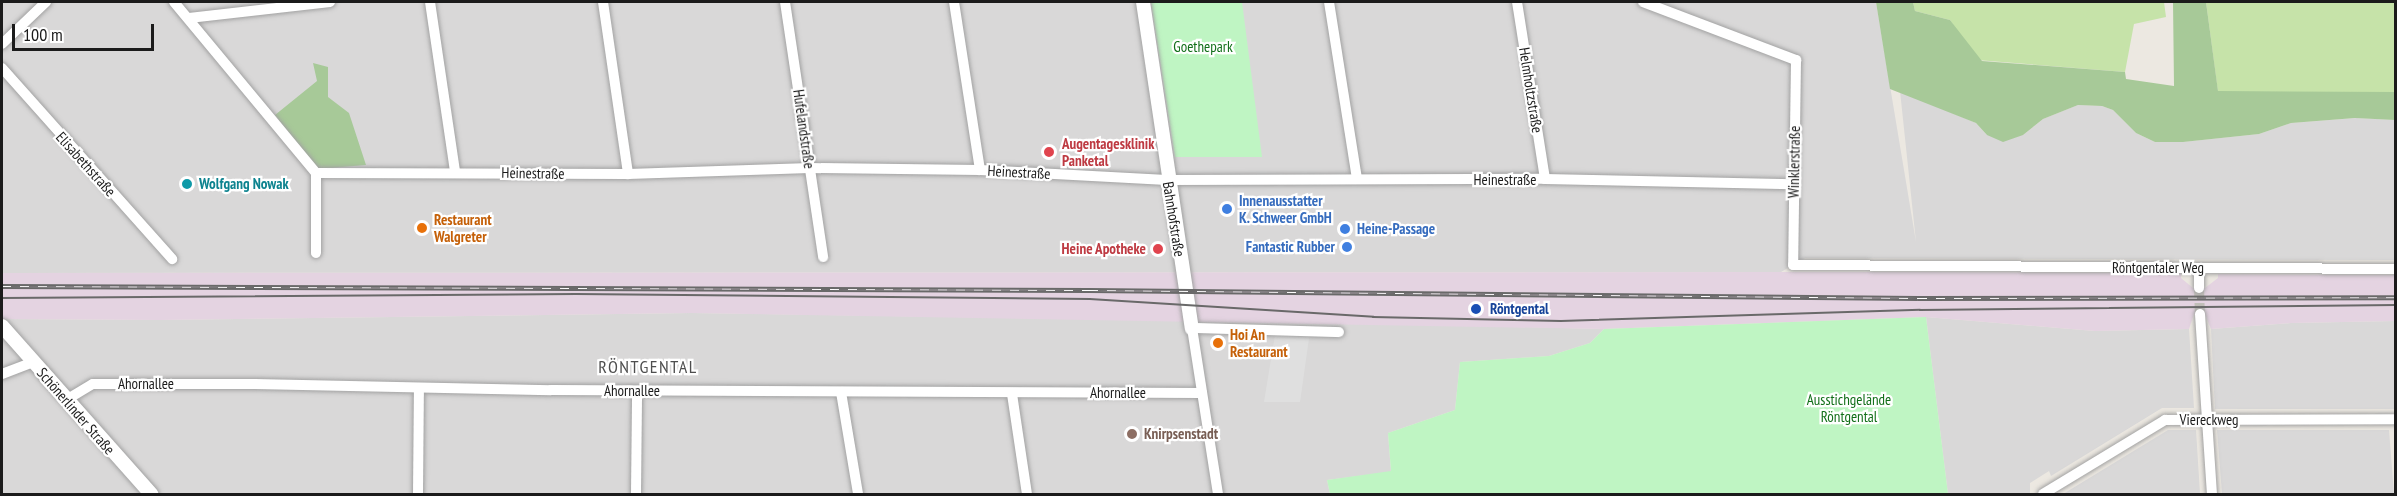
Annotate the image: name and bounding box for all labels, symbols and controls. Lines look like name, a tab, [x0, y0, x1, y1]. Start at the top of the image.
scale bar	[15, 12, 158, 50]
text: 100 m	[23, 23, 63, 46]
park label: Goethepark	[1173, 38, 1233, 56]
street label: Helmholtzstraße	[1515, 46, 1547, 134]
street label: Hufelandstraße	[790, 88, 818, 170]
street label: Winklerstraße	[1784, 126, 1804, 198]
street label: Elisabethstraße	[52, 128, 120, 200]
place label: Augentagesklinik Panketal	[1062, 134, 1154, 169]
marker: Augentagesklinik Panketal	[1040, 143, 1058, 161]
street label: Heinestraße	[987, 161, 1051, 183]
street label: Heinestraße	[501, 163, 565, 183]
street label: Heinestraße	[1473, 171, 1537, 189]
place label: Wolfgang Nowak	[199, 175, 289, 193]
marker: Wolfgang Nowak	[180, 177, 194, 191]
street label: Bahnhofstraße	[1159, 180, 1189, 258]
place label: Innenausstatter K. Schweer GmbH	[1239, 191, 1333, 226]
marker: Innenausstatter K. Schweer GmbH	[1220, 202, 1234, 216]
place label: Restaurant Walgreter	[434, 210, 492, 245]
place label: Heine-Passage	[1357, 220, 1435, 238]
marker: Restaurant Walgreter	[415, 221, 429, 235]
marker: Heine-Passage	[1338, 222, 1352, 236]
place label: Fantastic Rubber	[1246, 238, 1335, 256]
place label: Heine Apotheke	[1061, 240, 1146, 258]
marker: Fantastic Rubber	[1340, 240, 1354, 254]
marker: Heine Apotheke	[1151, 242, 1165, 256]
street label: Röntgentaler Weg	[2112, 259, 2204, 277]
marker: Röntgental	[1467, 300, 1485, 318]
place label: Röntgental	[1490, 300, 1549, 318]
place label: Hoi An Restaurant	[1230, 325, 1288, 360]
marker: Hoi An Restaurant	[1211, 336, 1225, 350]
district label: RÖNTGENTAL	[598, 356, 698, 378]
street label: Schönerlinder Straße	[33, 364, 119, 458]
street label: Ahornallee	[118, 375, 174, 393]
street label: Ahornallee	[604, 382, 660, 400]
street label: Ahornallee	[1090, 384, 1146, 402]
park label: Ausstichgelände Röntgental	[1807, 390, 1891, 425]
street label: Viereckweg	[2179, 411, 2239, 429]
place label: Knirpsenstadt	[1144, 425, 1218, 443]
marker: Knirpsenstadt	[1125, 427, 1139, 441]

